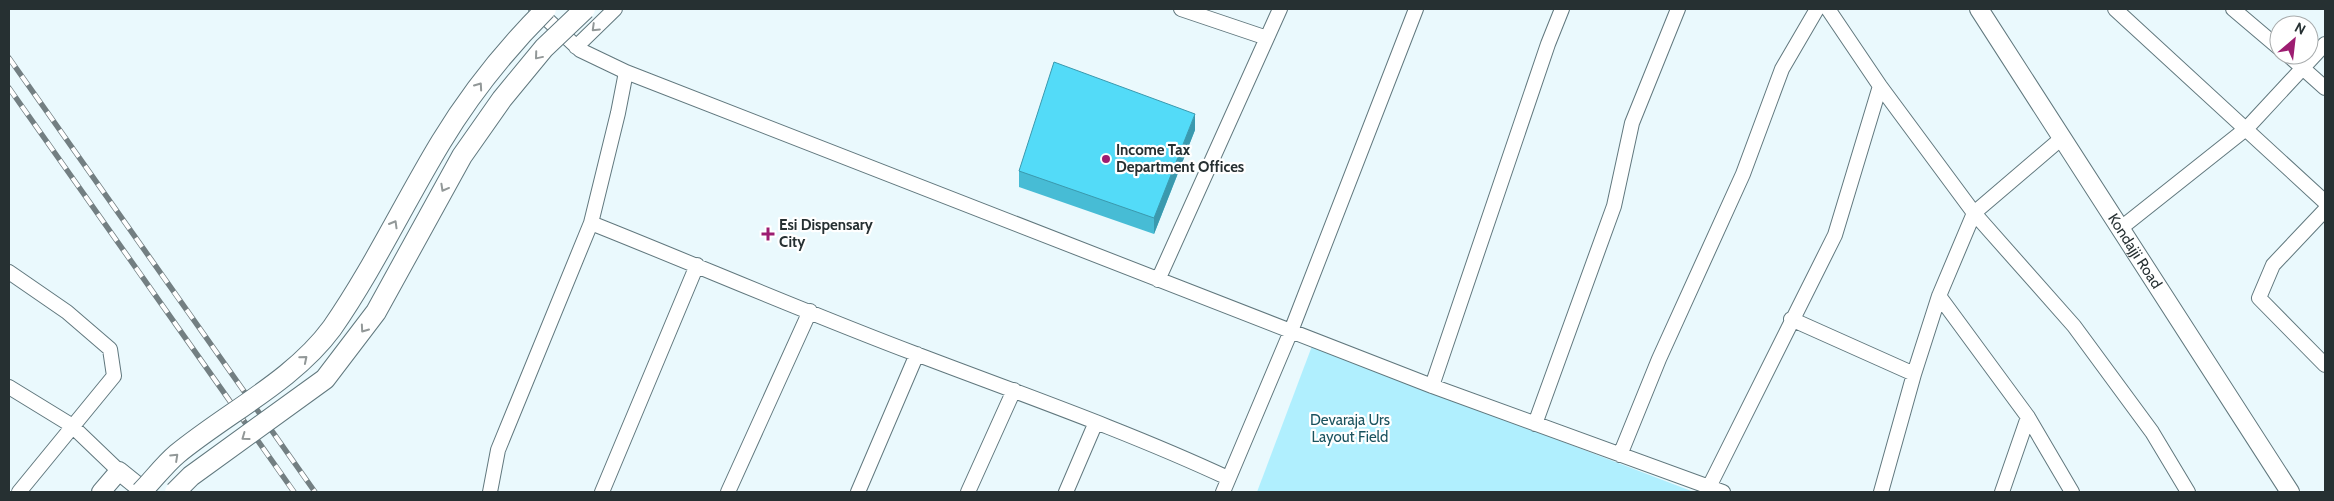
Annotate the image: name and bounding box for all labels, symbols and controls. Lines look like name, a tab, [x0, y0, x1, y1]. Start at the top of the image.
north arrow	[2269, 15, 2319, 65]
text: N	[2292, 18, 2309, 39]
one-way arrow	[592, 22, 601, 31]
one-way arrow	[534, 50, 543, 59]
one-way arrow	[473, 82, 482, 92]
place label: Income Tax Department Offices	[1116, 141, 1244, 176]
marker: Income Tax Department Offices	[1100, 153, 1112, 165]
one-way arrow	[440, 183, 450, 192]
street label: Kondajji Road	[2104, 210, 2166, 292]
place label: Esi Dispensary City	[779, 216, 874, 251]
one-way arrow	[387, 221, 397, 230]
marker: Esi Dispensary City	[761, 227, 775, 241]
one-way arrow	[361, 323, 370, 333]
one-way arrow	[298, 357, 307, 365]
park label: Devaraja Urs Layout Field	[1310, 411, 1390, 446]
one-way arrow	[241, 431, 250, 440]
one-way arrow	[169, 454, 178, 463]

